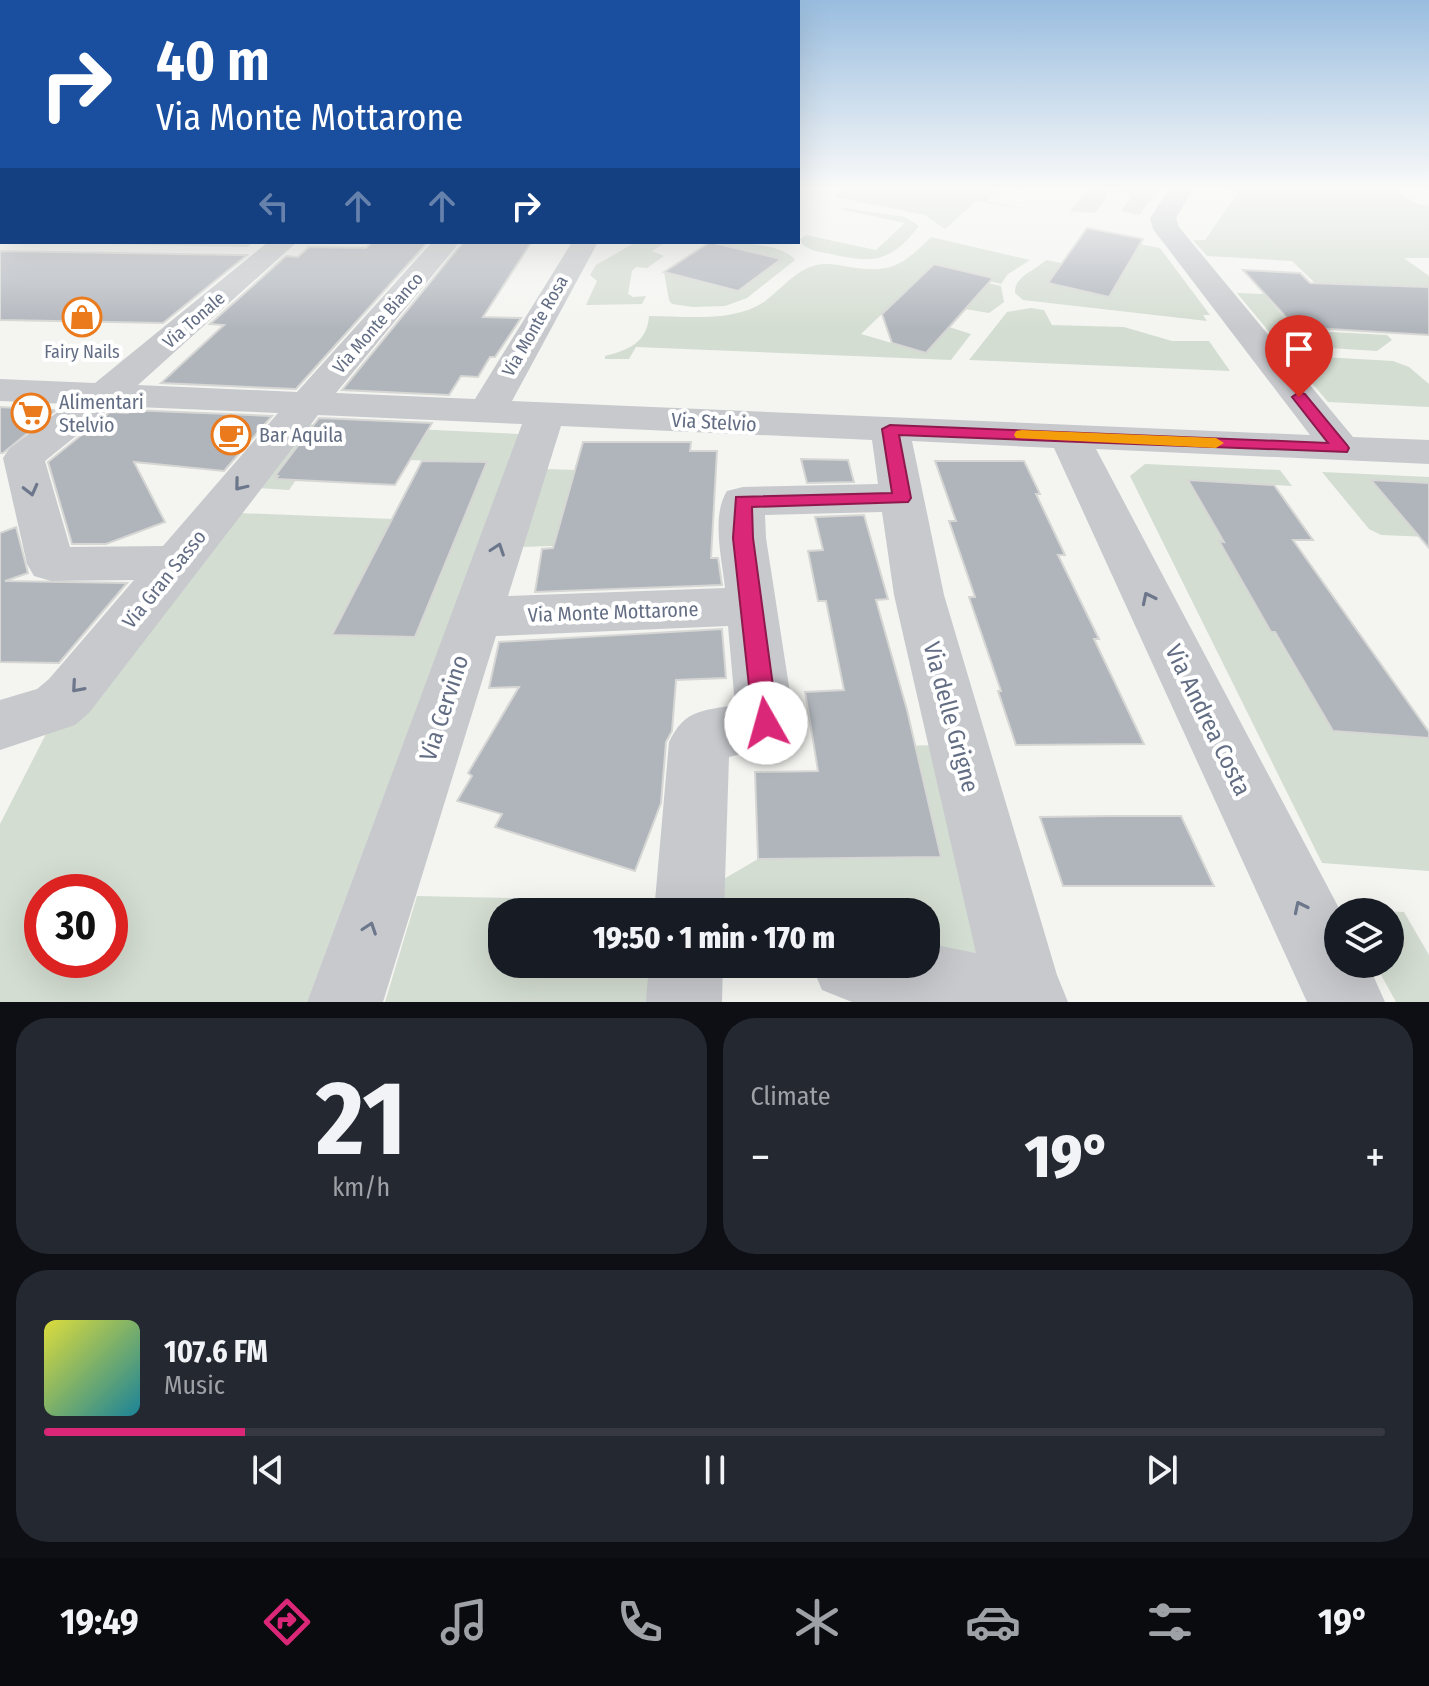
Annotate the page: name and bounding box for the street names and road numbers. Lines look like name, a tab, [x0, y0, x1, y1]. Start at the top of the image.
street label: Via Monte Bianco	[328, 268, 428, 378]
street label: Via Monte Rosa	[497, 272, 573, 380]
street label: Via Tonale	[158, 287, 230, 353]
street label: Via Stelvio	[671, 408, 757, 436]
street label: Via Gran Sasso	[117, 525, 211, 633]
street label: Via Monte Mottarone	[527, 597, 699, 627]
street label: Via delle Grigne	[917, 639, 985, 795]
street label: Via Andrea Costa	[1159, 640, 1257, 800]
street label: Via Cervino	[414, 652, 474, 764]

